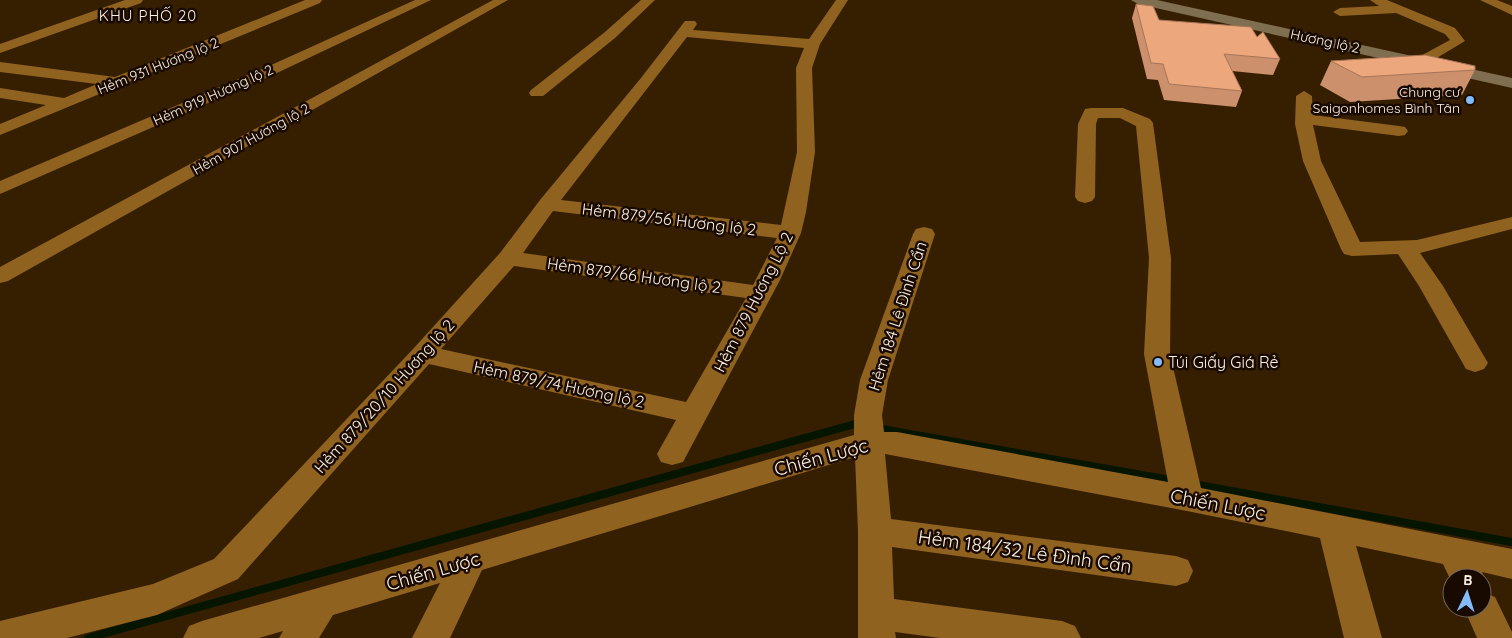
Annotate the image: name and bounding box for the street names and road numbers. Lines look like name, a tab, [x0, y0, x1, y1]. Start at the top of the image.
street label: Hương lộ 2	[1289, 25, 1362, 57]
street label: Hẻm 931 Hương lộ 2	[95, 33, 221, 99]
street label: Hẻm 919 Hương lộ 2	[150, 60, 276, 130]
street label: Hẻm 907 Hương lộ 2	[189, 99, 313, 179]
street label: Hẻm 879/56 Hương lộ 2	[581, 198, 757, 240]
street label: Hẻm 879 Hương Lộ 2	[709, 229, 797, 375]
street label: Hẻm 184 Lê Đình Cẩn	[863, 239, 931, 393]
street label: Hẻm 879/66 Hương lộ 2	[546, 253, 722, 297]
street label: Hẻm 879/20/10 Hương lộ 2	[310, 315, 458, 477]
street label: Hẻm 879/74 Hương lộ 2	[472, 356, 646, 412]
street label: Chiến Lược	[771, 433, 871, 481]
street label: Chiến Lược	[1168, 483, 1268, 525]
street label: Hẻm 184/32 Lê Đình Cẩn	[917, 524, 1133, 578]
street label: Chiến Lược	[383, 546, 483, 596]

